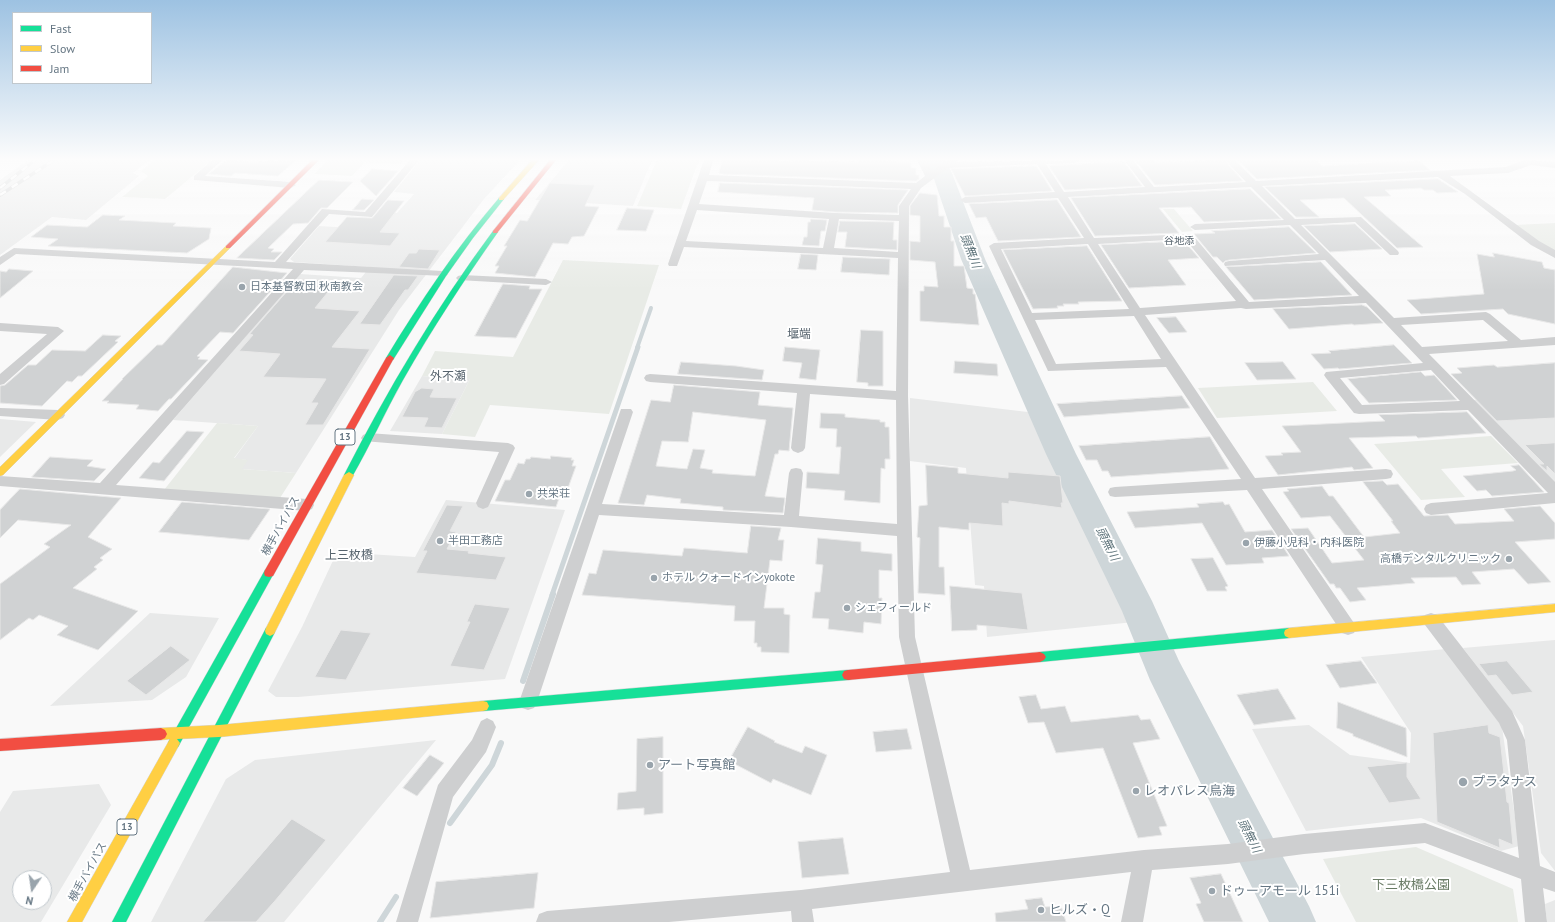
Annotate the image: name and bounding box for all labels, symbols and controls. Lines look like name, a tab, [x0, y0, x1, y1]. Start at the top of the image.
legend	[12, 12, 152, 84]
text: Fast	[50, 21, 71, 36]
text: Slow	[50, 41, 75, 56]
text: Jam	[50, 61, 69, 76]
water label: 頭無川	[957, 232, 983, 270]
district label: 谷地添	[1164, 235, 1194, 247]
place label: 日本基督教団 秋南教会	[250, 280, 363, 294]
marker: 日本基督教団 秋南教会	[237, 282, 247, 292]
district label: 堰端	[787, 328, 811, 342]
district label: 外不瀬	[430, 370, 466, 384]
road number: 13	[335, 429, 355, 445]
place label: 共栄荘	[537, 487, 570, 501]
marker: 共栄荘	[524, 489, 534, 499]
street label: 横手バイパス	[259, 494, 303, 558]
water label: 頭無川	[1092, 525, 1122, 563]
place label: 半田工務店	[448, 534, 503, 548]
marker: 半田工務店	[435, 536, 445, 546]
place label: 伊藤小児科・内科医院	[1254, 536, 1364, 550]
marker: 伊藤小児科・内科医院	[1241, 538, 1251, 548]
district label: 上三枚橋	[325, 549, 373, 563]
place label: 高橋デンタルクリニック	[1380, 552, 1501, 566]
marker: 高橋デンタルクリニック	[1504, 554, 1514, 564]
place label: ホテル クォードインyokote	[662, 571, 795, 585]
marker: ホテル クォードインyokote	[649, 573, 659, 583]
place label: シェフィールド	[855, 601, 932, 615]
marker: シェフィールド	[842, 603, 852, 613]
place label: アート写真館	[658, 757, 735, 773]
marker: アート写真館	[645, 760, 655, 770]
place label: プラタナス	[1472, 774, 1537, 790]
marker: プラタナス	[1457, 776, 1469, 788]
place label: レオパレス鳥海	[1144, 783, 1235, 799]
marker: レオパレス鳥海	[1131, 786, 1141, 796]
water label: 頭無川	[1234, 817, 1264, 855]
road number: 13	[117, 819, 137, 835]
street label: 横手バイパス	[66, 840, 110, 904]
north arrow	[12, 870, 52, 910]
park label: 下三枚橋公園	[1372, 877, 1450, 893]
place label: ドゥーアモール 151i	[1220, 883, 1339, 899]
marker: ドゥーアモール 151i	[1207, 886, 1217, 896]
text: N	[24, 893, 35, 908]
place label: ヒルズ・Q	[1049, 902, 1110, 918]
marker: ヒルズ・Q	[1036, 905, 1046, 915]

